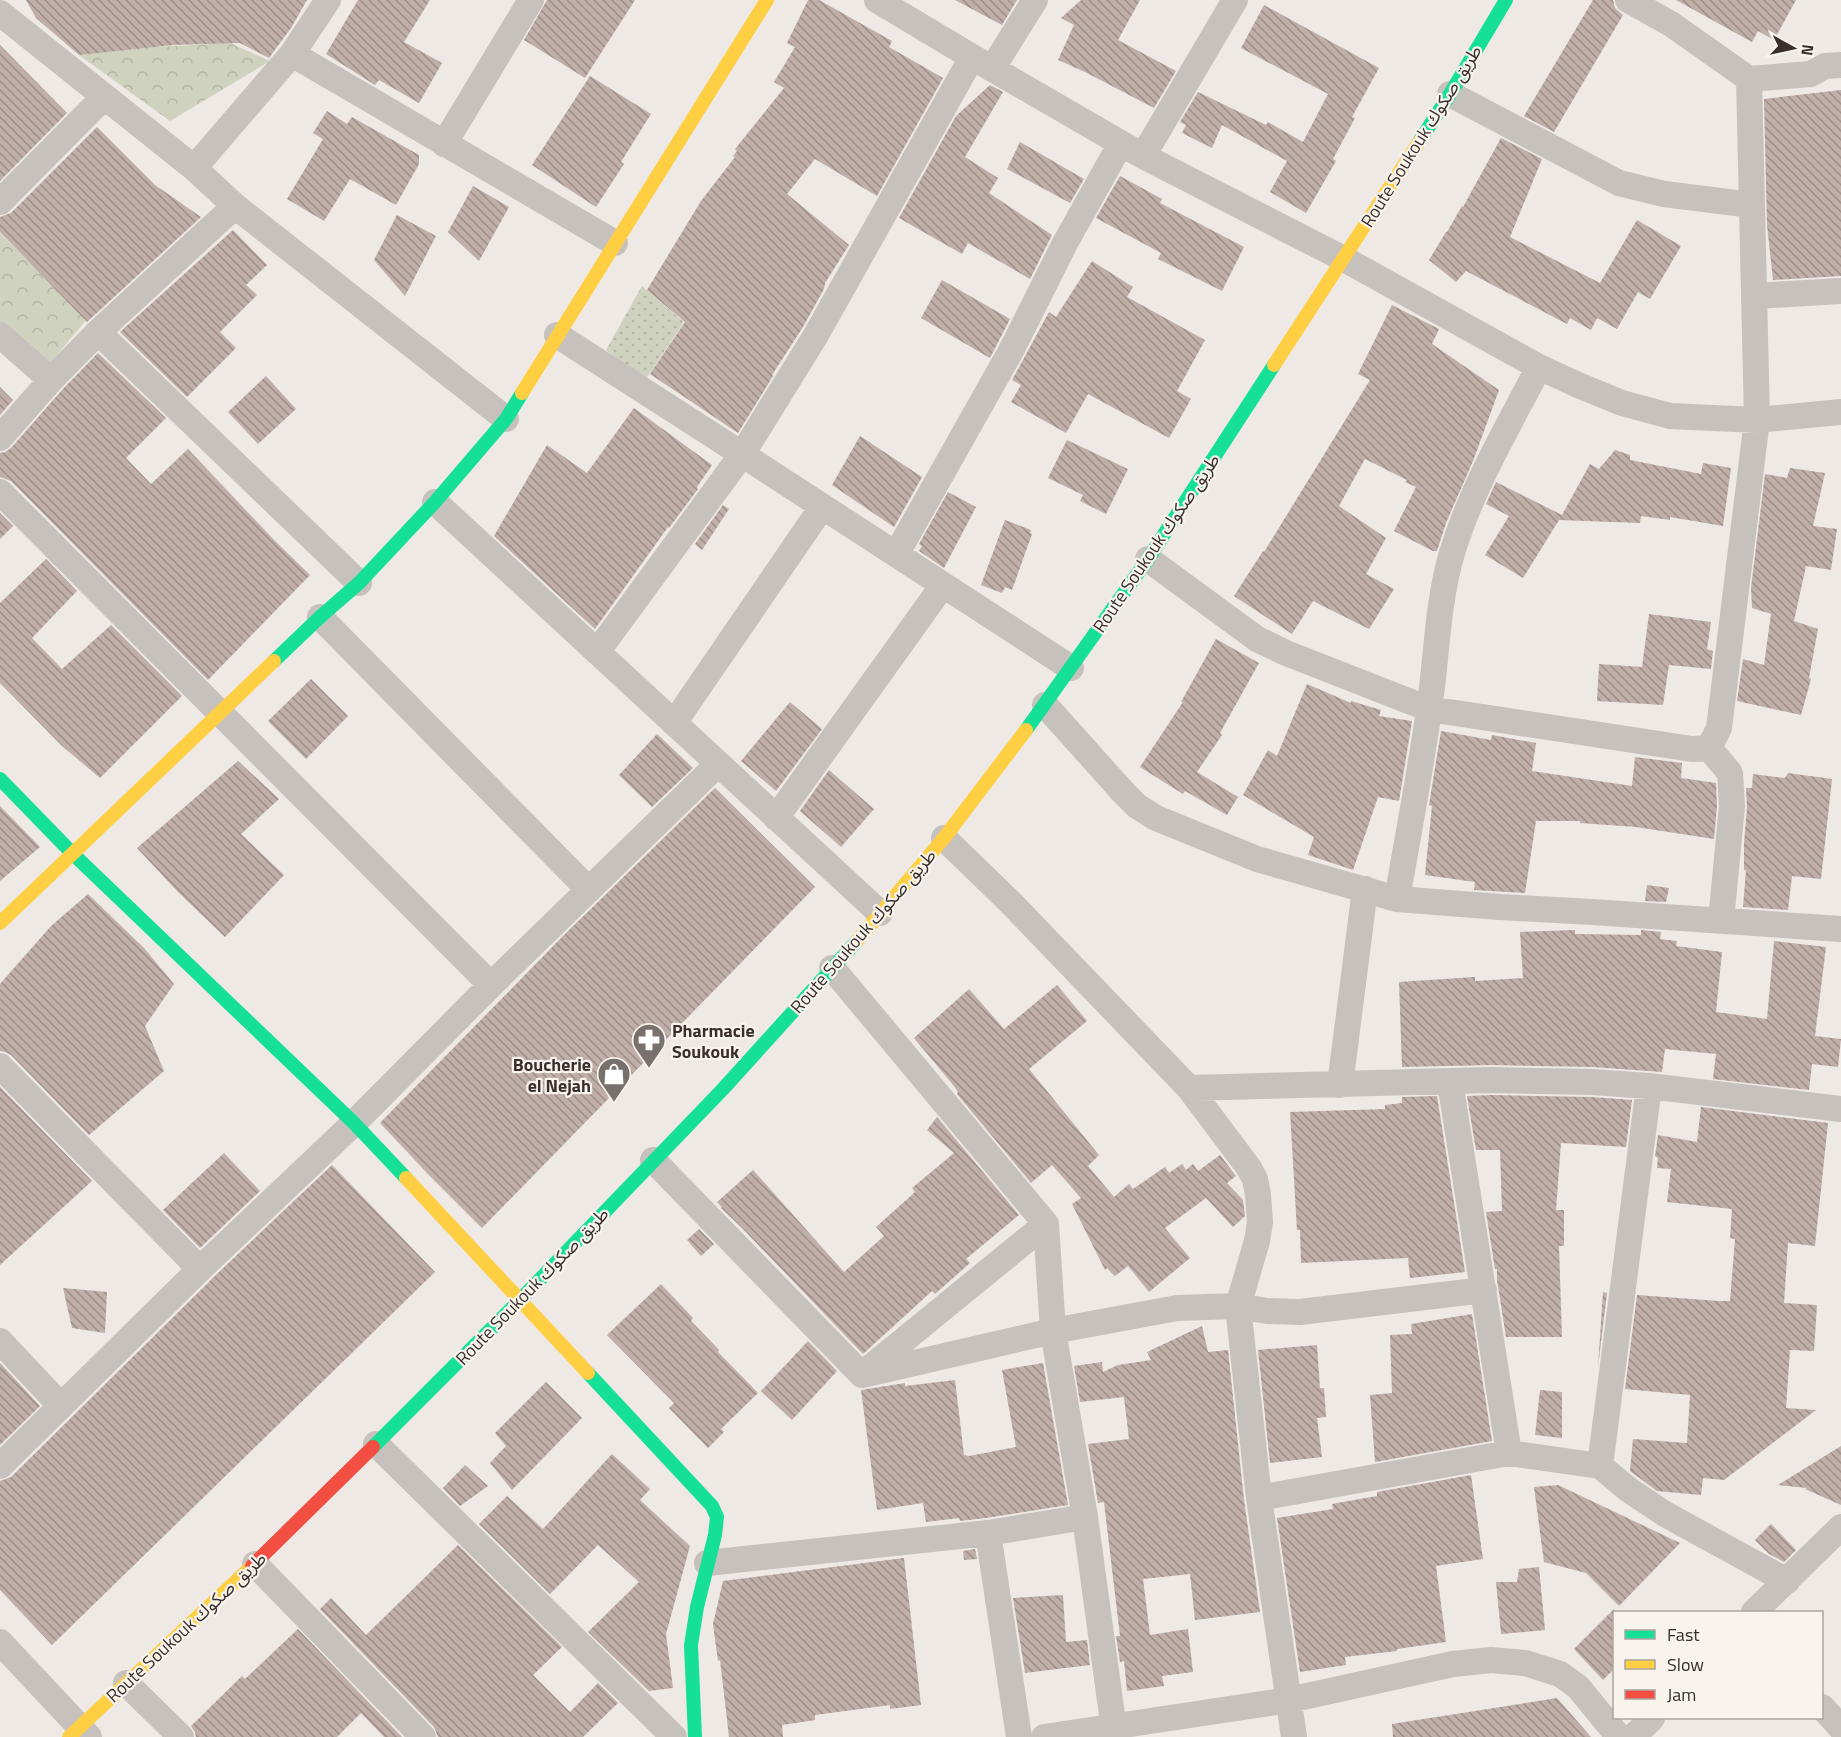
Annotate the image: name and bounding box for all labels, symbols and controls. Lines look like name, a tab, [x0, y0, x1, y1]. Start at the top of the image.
north arrow	[1763, 18, 1823, 78]
street label: Route Soukouk طريق صكوك	[1354, 40, 1488, 232]
text: N	[1795, 43, 1821, 57]
street label: Route Soukouk طريق صكوك	[1086, 448, 1226, 638]
street label: Route Soukouk طريق صكوك	[784, 843, 942, 1019]
place label: Pharmacie Soukouk	[672, 1017, 755, 1065]
pharmacy icon: Pharmacie Soukouk	[631, 1022, 667, 1069]
place label: Boucherie el Nejah	[513, 1051, 591, 1099]
shop icon: Boucherie el Nejah	[596, 1056, 632, 1103]
street label: Route Soukouk طريق صكوك	[449, 1201, 615, 1371]
street label: Route Soukouk طريق صكوك	[100, 1545, 272, 1709]
legend	[1613, 1611, 1823, 1719]
text: Fast	[1667, 1621, 1700, 1648]
text: Slow	[1667, 1651, 1704, 1678]
text: Jam	[1667, 1681, 1696, 1708]

